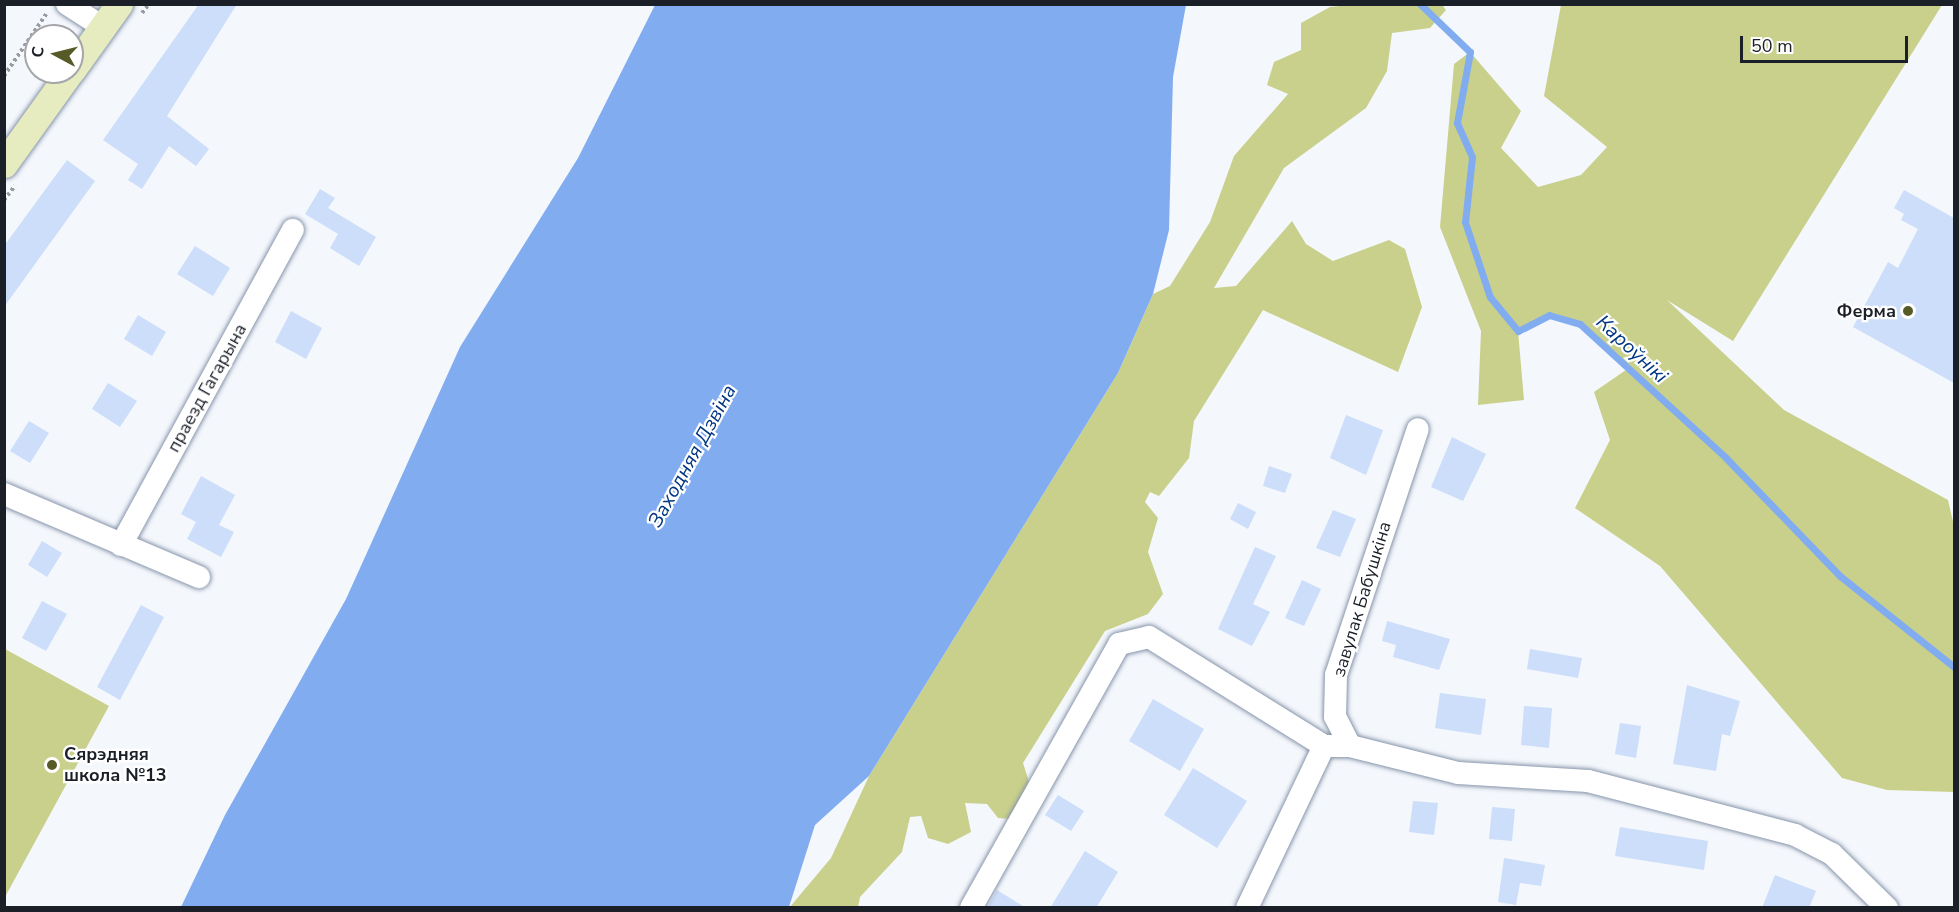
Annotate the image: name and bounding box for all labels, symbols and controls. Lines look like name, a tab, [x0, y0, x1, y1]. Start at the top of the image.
north arrow	[24, 24, 84, 84]
scale bar	[1743, 24, 1911, 62]
text: 50 m	[1751, 34, 1793, 58]
text: С	[27, 45, 50, 59]
place label: Ферма	[1837, 300, 1896, 322]
marker: Ферма	[1901, 304, 1915, 318]
water label: Кароўнікі	[1591, 310, 1673, 388]
street label: праезд Гагарына	[163, 320, 251, 456]
water label: Заходняя Дзвіна	[643, 380, 741, 532]
street label: завулак Бабушкіна	[1328, 519, 1396, 679]
place label: Сярэдняя школа №13	[64, 744, 167, 786]
marker: Сярэдняя школа №13	[45, 758, 59, 772]

